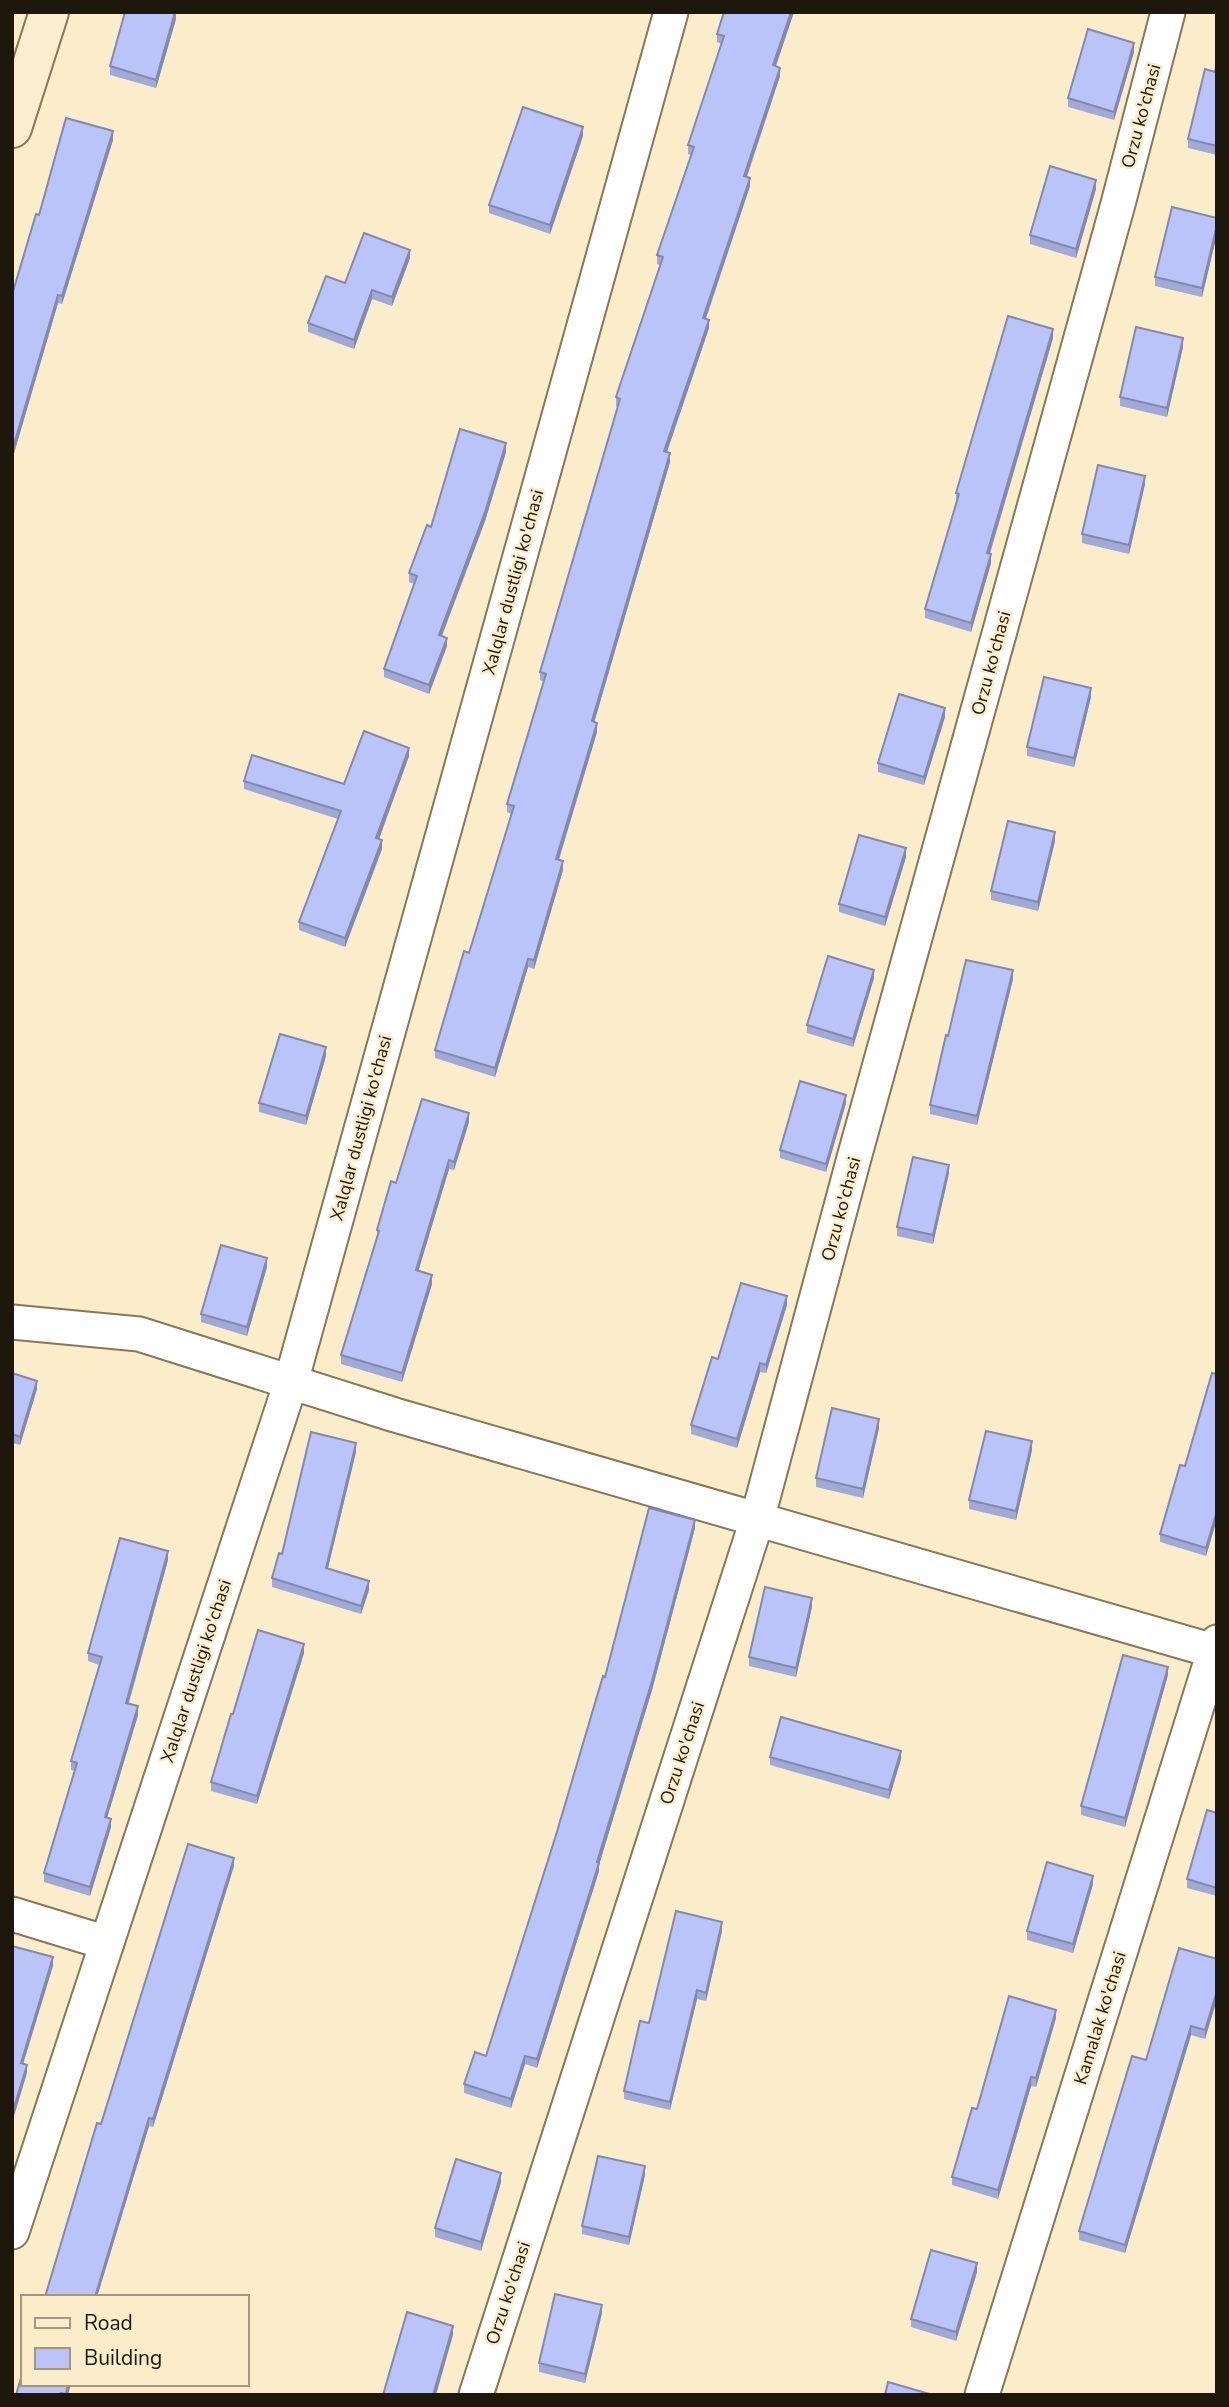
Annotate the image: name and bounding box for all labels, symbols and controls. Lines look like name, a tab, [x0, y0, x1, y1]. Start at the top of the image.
street label: Orzu ko'chasi	[1116, 61, 1166, 171]
street label: Xalqlar dustligi ko'chasi	[477, 487, 549, 677]
street label: Orzu ko'chasi	[966, 608, 1016, 718]
street label: Xalqlar dustligi ko'chasi	[325, 1033, 397, 1223]
street label: Orzu ko'chasi	[816, 1154, 866, 1264]
street label: Xalqlar dustligi ko'chasi	[155, 1577, 237, 1765]
street label: Orzu ko'chasi	[654, 1698, 710, 1808]
street label: Kamalak ko'chasi	[1068, 1949, 1132, 2087]
street label: Orzu ko'chasi	[480, 2238, 536, 2348]
legend	[21, 2295, 248, 2386]
text: Road	[84, 2309, 133, 2337]
text: Building	[84, 2344, 162, 2372]

